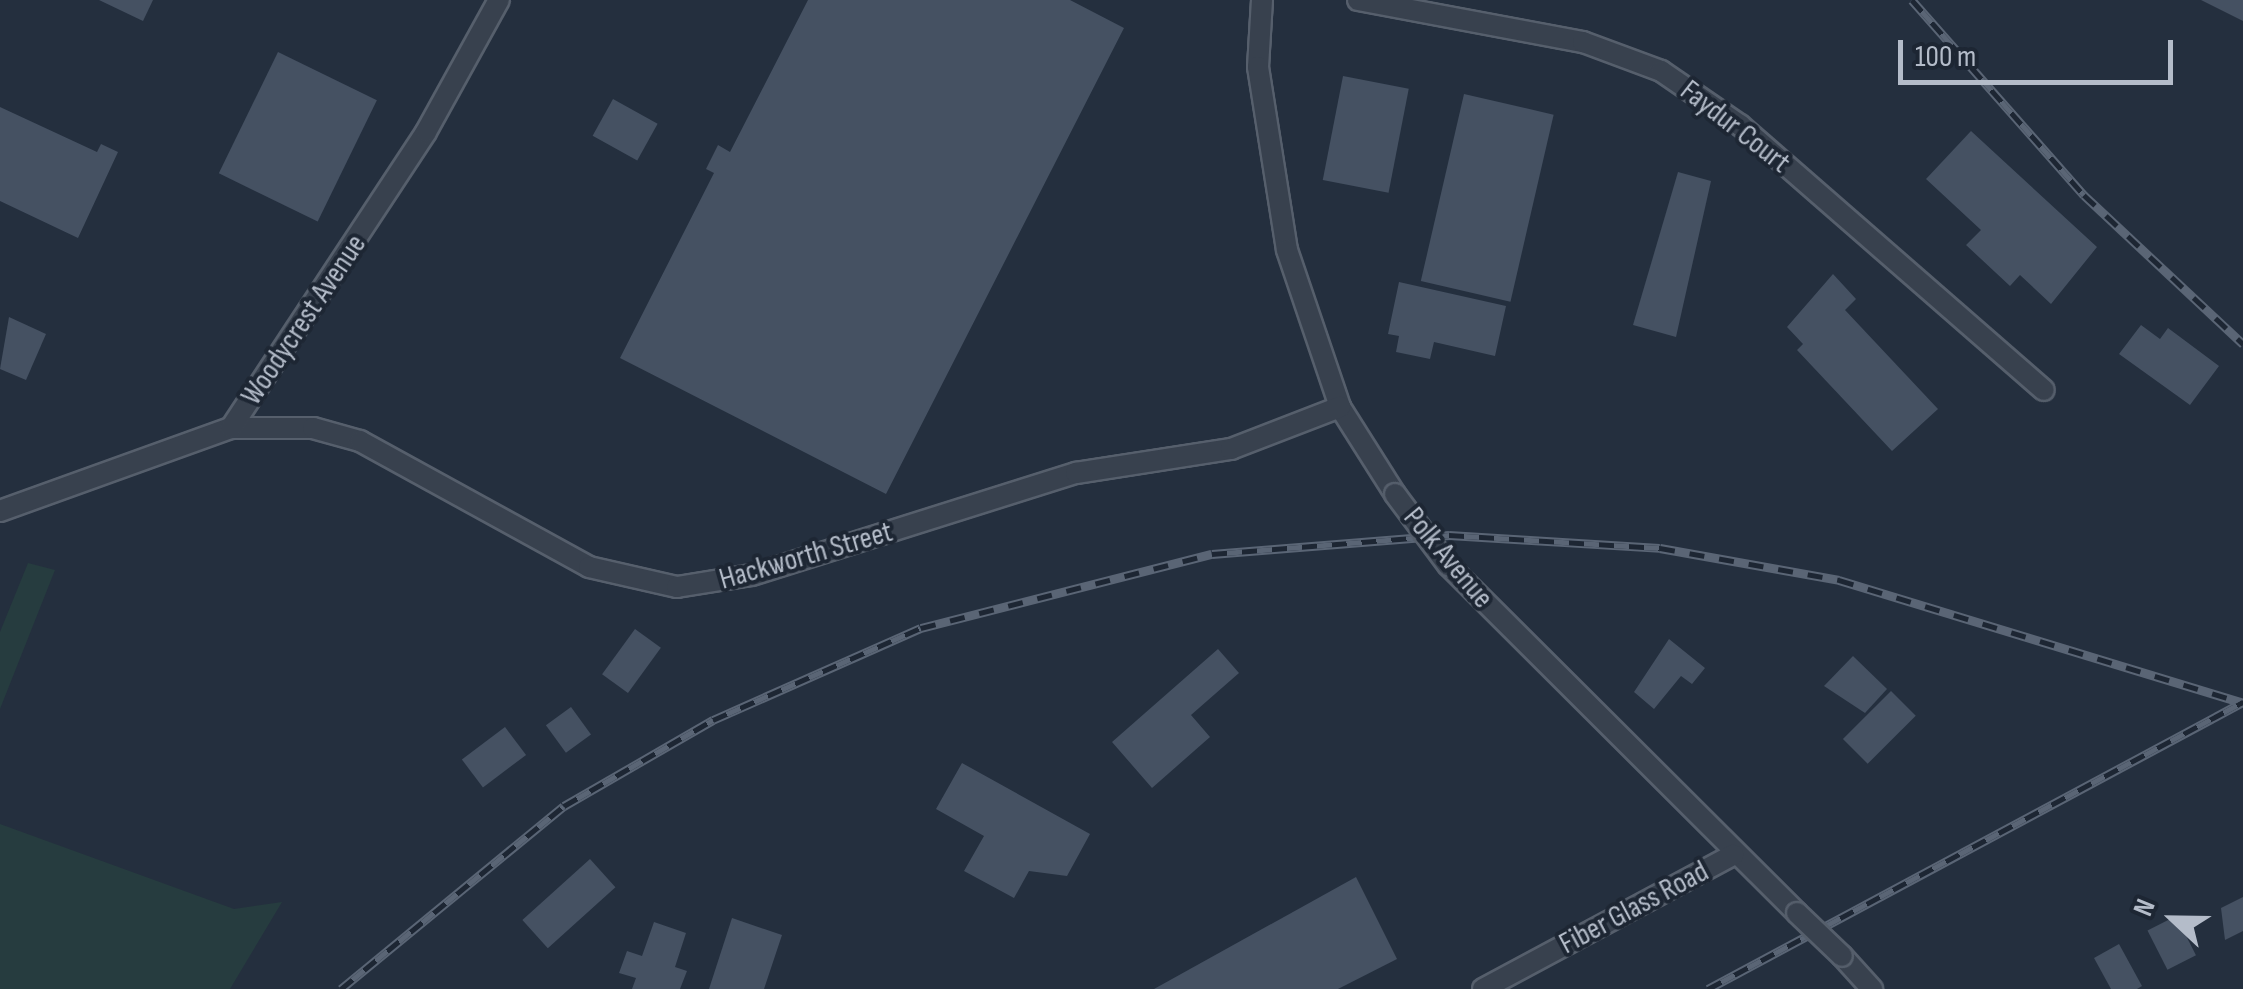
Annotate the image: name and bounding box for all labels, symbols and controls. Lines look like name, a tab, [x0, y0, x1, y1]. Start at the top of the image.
scale bar	[1903, 20, 2178, 82]
text: 100 m	[1915, 39, 1976, 75]
street label: Faydur Court	[1673, 73, 1797, 181]
street label: Woodycrest Avenue	[234, 228, 374, 412]
street label: Polk Avenue	[1396, 500, 1500, 616]
street label: Hackworth Street	[715, 514, 897, 598]
street label: Fiber Glass Road	[1553, 854, 1715, 962]
north arrow	[2123, 869, 2223, 969]
text: N	[2127, 894, 2163, 921]

